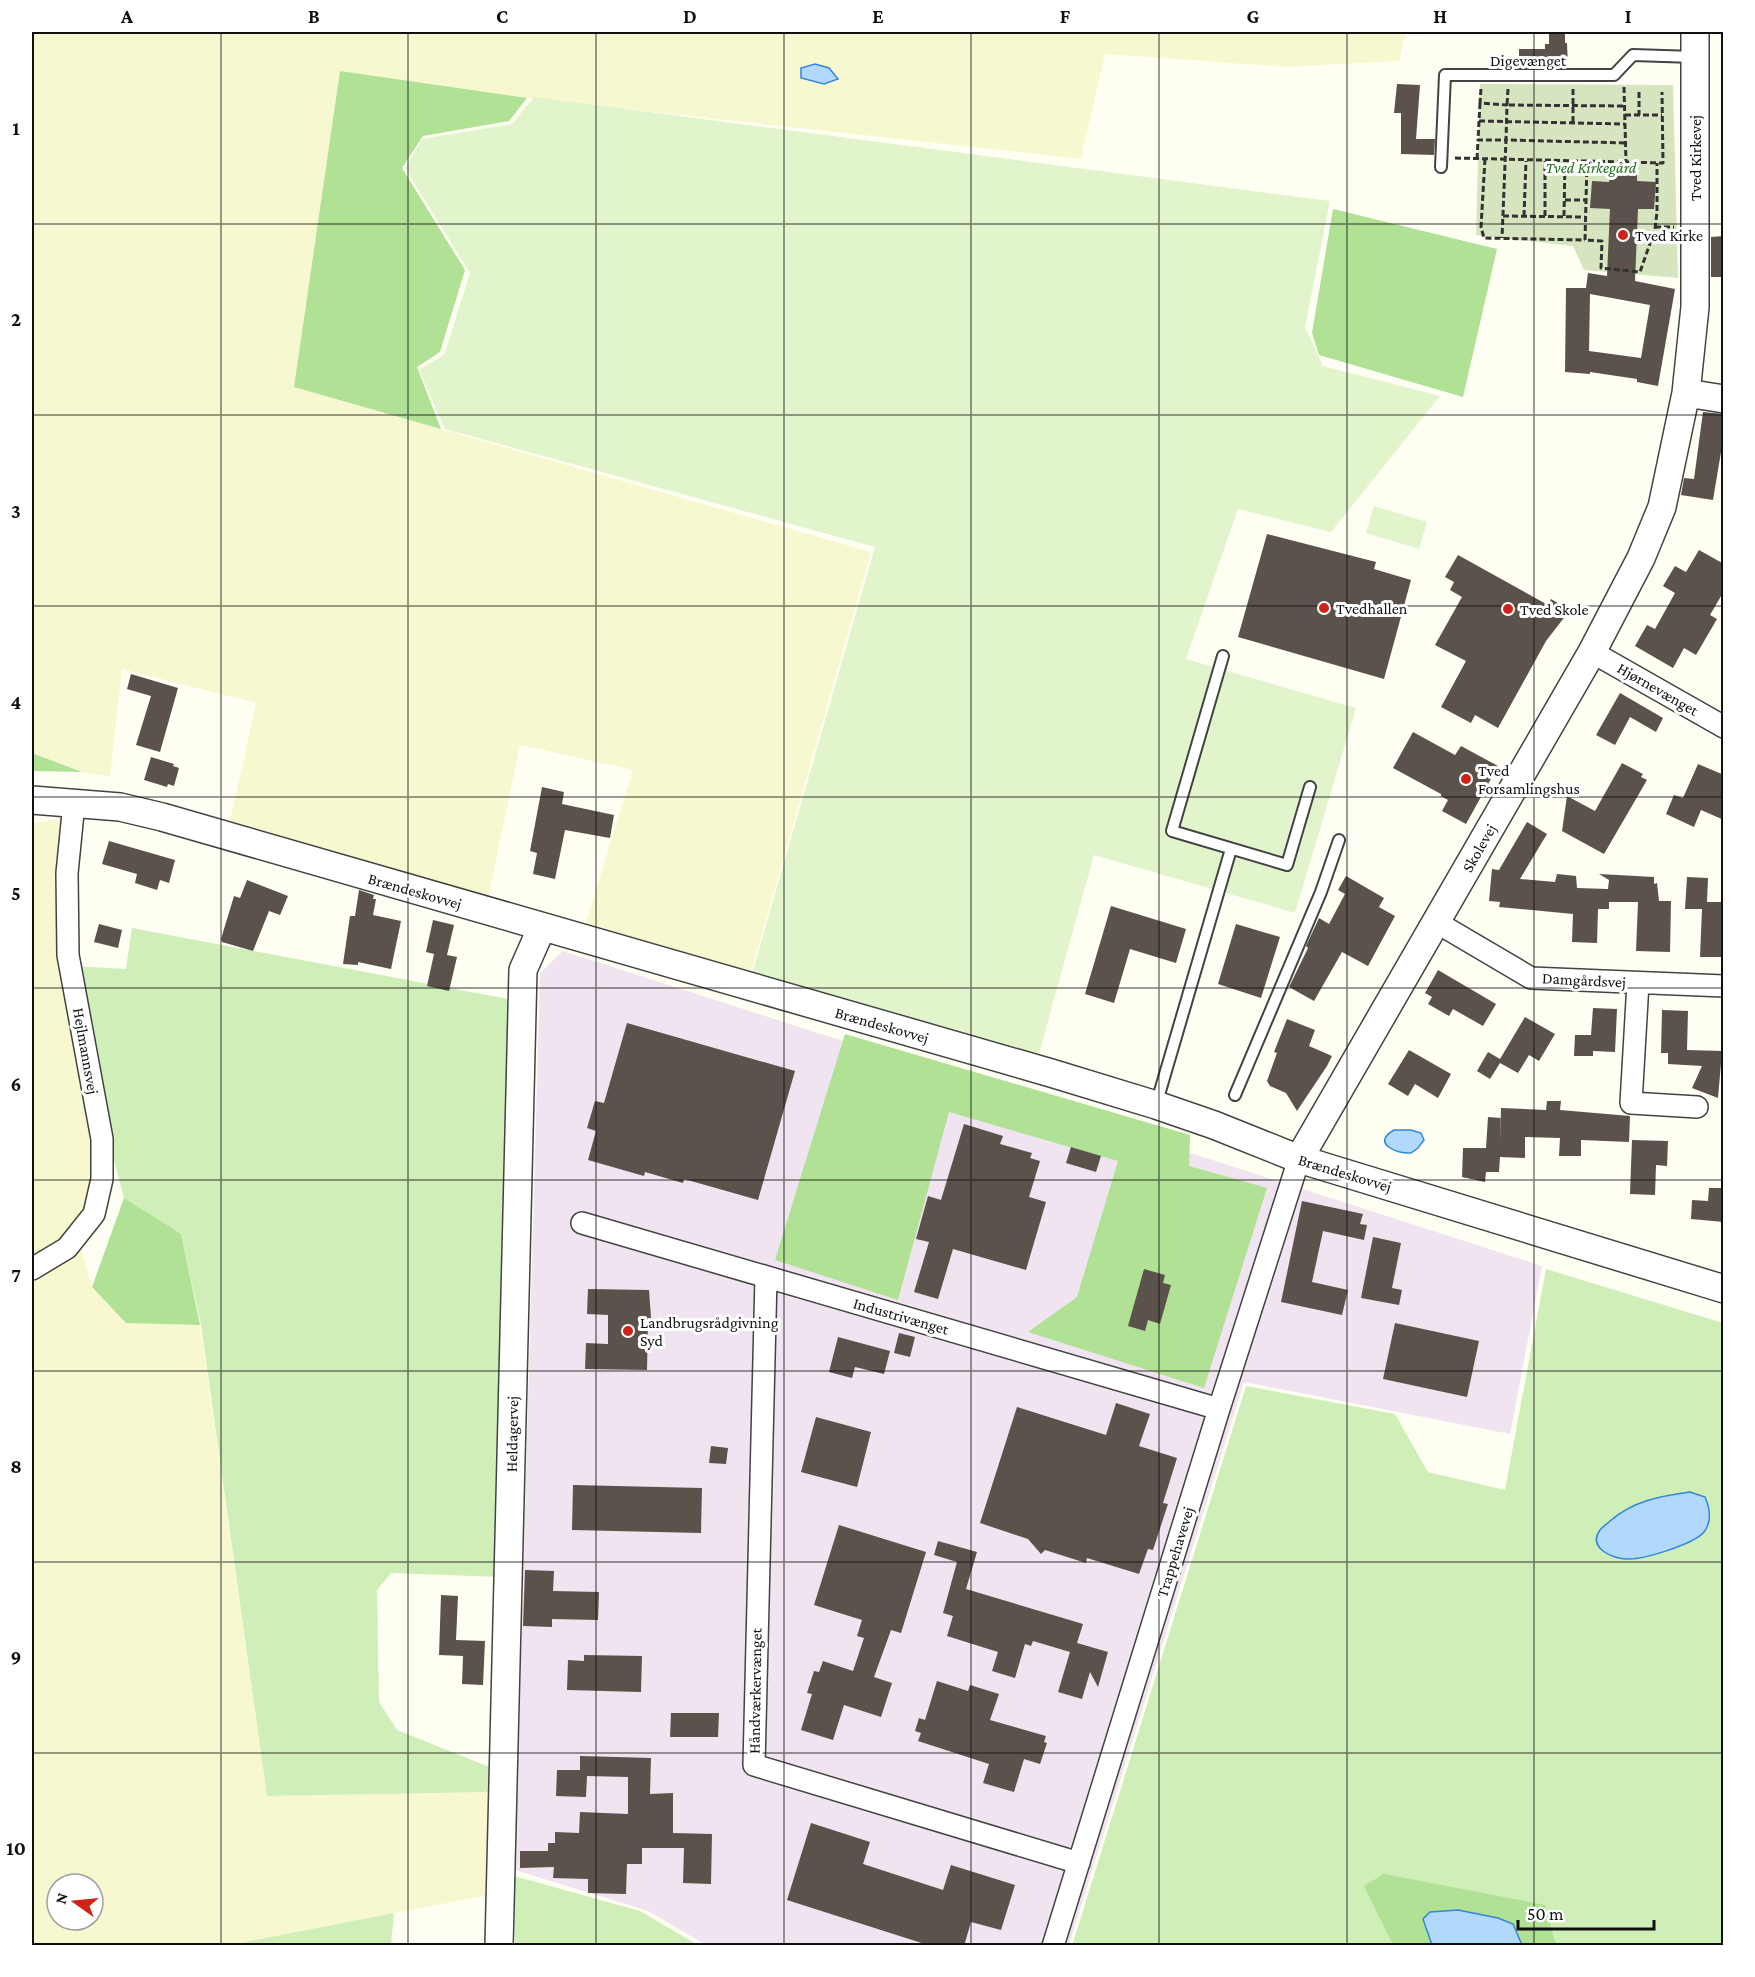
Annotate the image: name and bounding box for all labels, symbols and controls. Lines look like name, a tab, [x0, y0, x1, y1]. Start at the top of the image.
text: A	[120, 5, 134, 27]
text: B	[308, 5, 320, 27]
text: C	[496, 5, 508, 27]
text: D	[683, 5, 697, 27]
text: E	[872, 5, 884, 27]
text: F	[1060, 5, 1071, 27]
text: G	[1247, 5, 1260, 27]
text: H	[1433, 5, 1447, 27]
text: I	[1625, 5, 1632, 27]
street label: Digevænget	[1490, 52, 1567, 70]
street label: Tved Kirkevej	[1687, 115, 1705, 201]
text: 1	[12, 117, 20, 139]
park label: Tved Kirkegård	[1546, 159, 1637, 177]
place label: Tved Kirke	[1635, 227, 1703, 244]
marker: Tved Kirke	[1616, 228, 1630, 242]
text: 2	[11, 308, 21, 330]
text: 3	[11, 500, 21, 522]
place label: Tvedhallen	[1336, 600, 1408, 617]
marker: Tvedhallen	[1317, 601, 1331, 615]
place label: Tved Skole	[1520, 601, 1589, 618]
marker: Tved Skole	[1501, 602, 1515, 616]
street label: Hjørnevænget	[1614, 659, 1702, 720]
text: 4	[11, 691, 22, 713]
place label: Tved Forsamlingshus	[1478, 762, 1580, 798]
marker: Tved Forsamlingshus	[1459, 772, 1473, 786]
street label: Skolevej	[1459, 821, 1500, 875]
street label: Brændeskovvej	[366, 870, 464, 913]
text: 5	[11, 882, 21, 904]
street label: Damgårdsvej	[1541, 969, 1627, 992]
street label: Brændeskovvej	[833, 1004, 931, 1047]
street label: Hejlmannsvej	[69, 1006, 102, 1096]
text: 6	[11, 1073, 21, 1095]
street label: Brændeskovvej	[1296, 1151, 1394, 1196]
text: 7	[11, 1264, 21, 1286]
street label: Industrivænget	[851, 1294, 951, 1339]
place label: Landbrugsrådgivning Syd	[640, 1314, 779, 1350]
marker: Landbrugsrådgivning Syd	[621, 1324, 635, 1338]
street label: Heldagervej	[503, 1396, 522, 1472]
text: 8	[10, 1455, 22, 1477]
street label: Trappehavevej	[1153, 1505, 1198, 1600]
street label: Håndværkervænget	[745, 1627, 766, 1754]
text: 9	[11, 1646, 21, 1668]
text: 10	[6, 1837, 26, 1859]
north arrow	[45, 1872, 105, 1932]
text: N	[51, 1891, 71, 1906]
scale bar	[1518, 1893, 1654, 1931]
text: 50 m	[1527, 1904, 1564, 1924]

